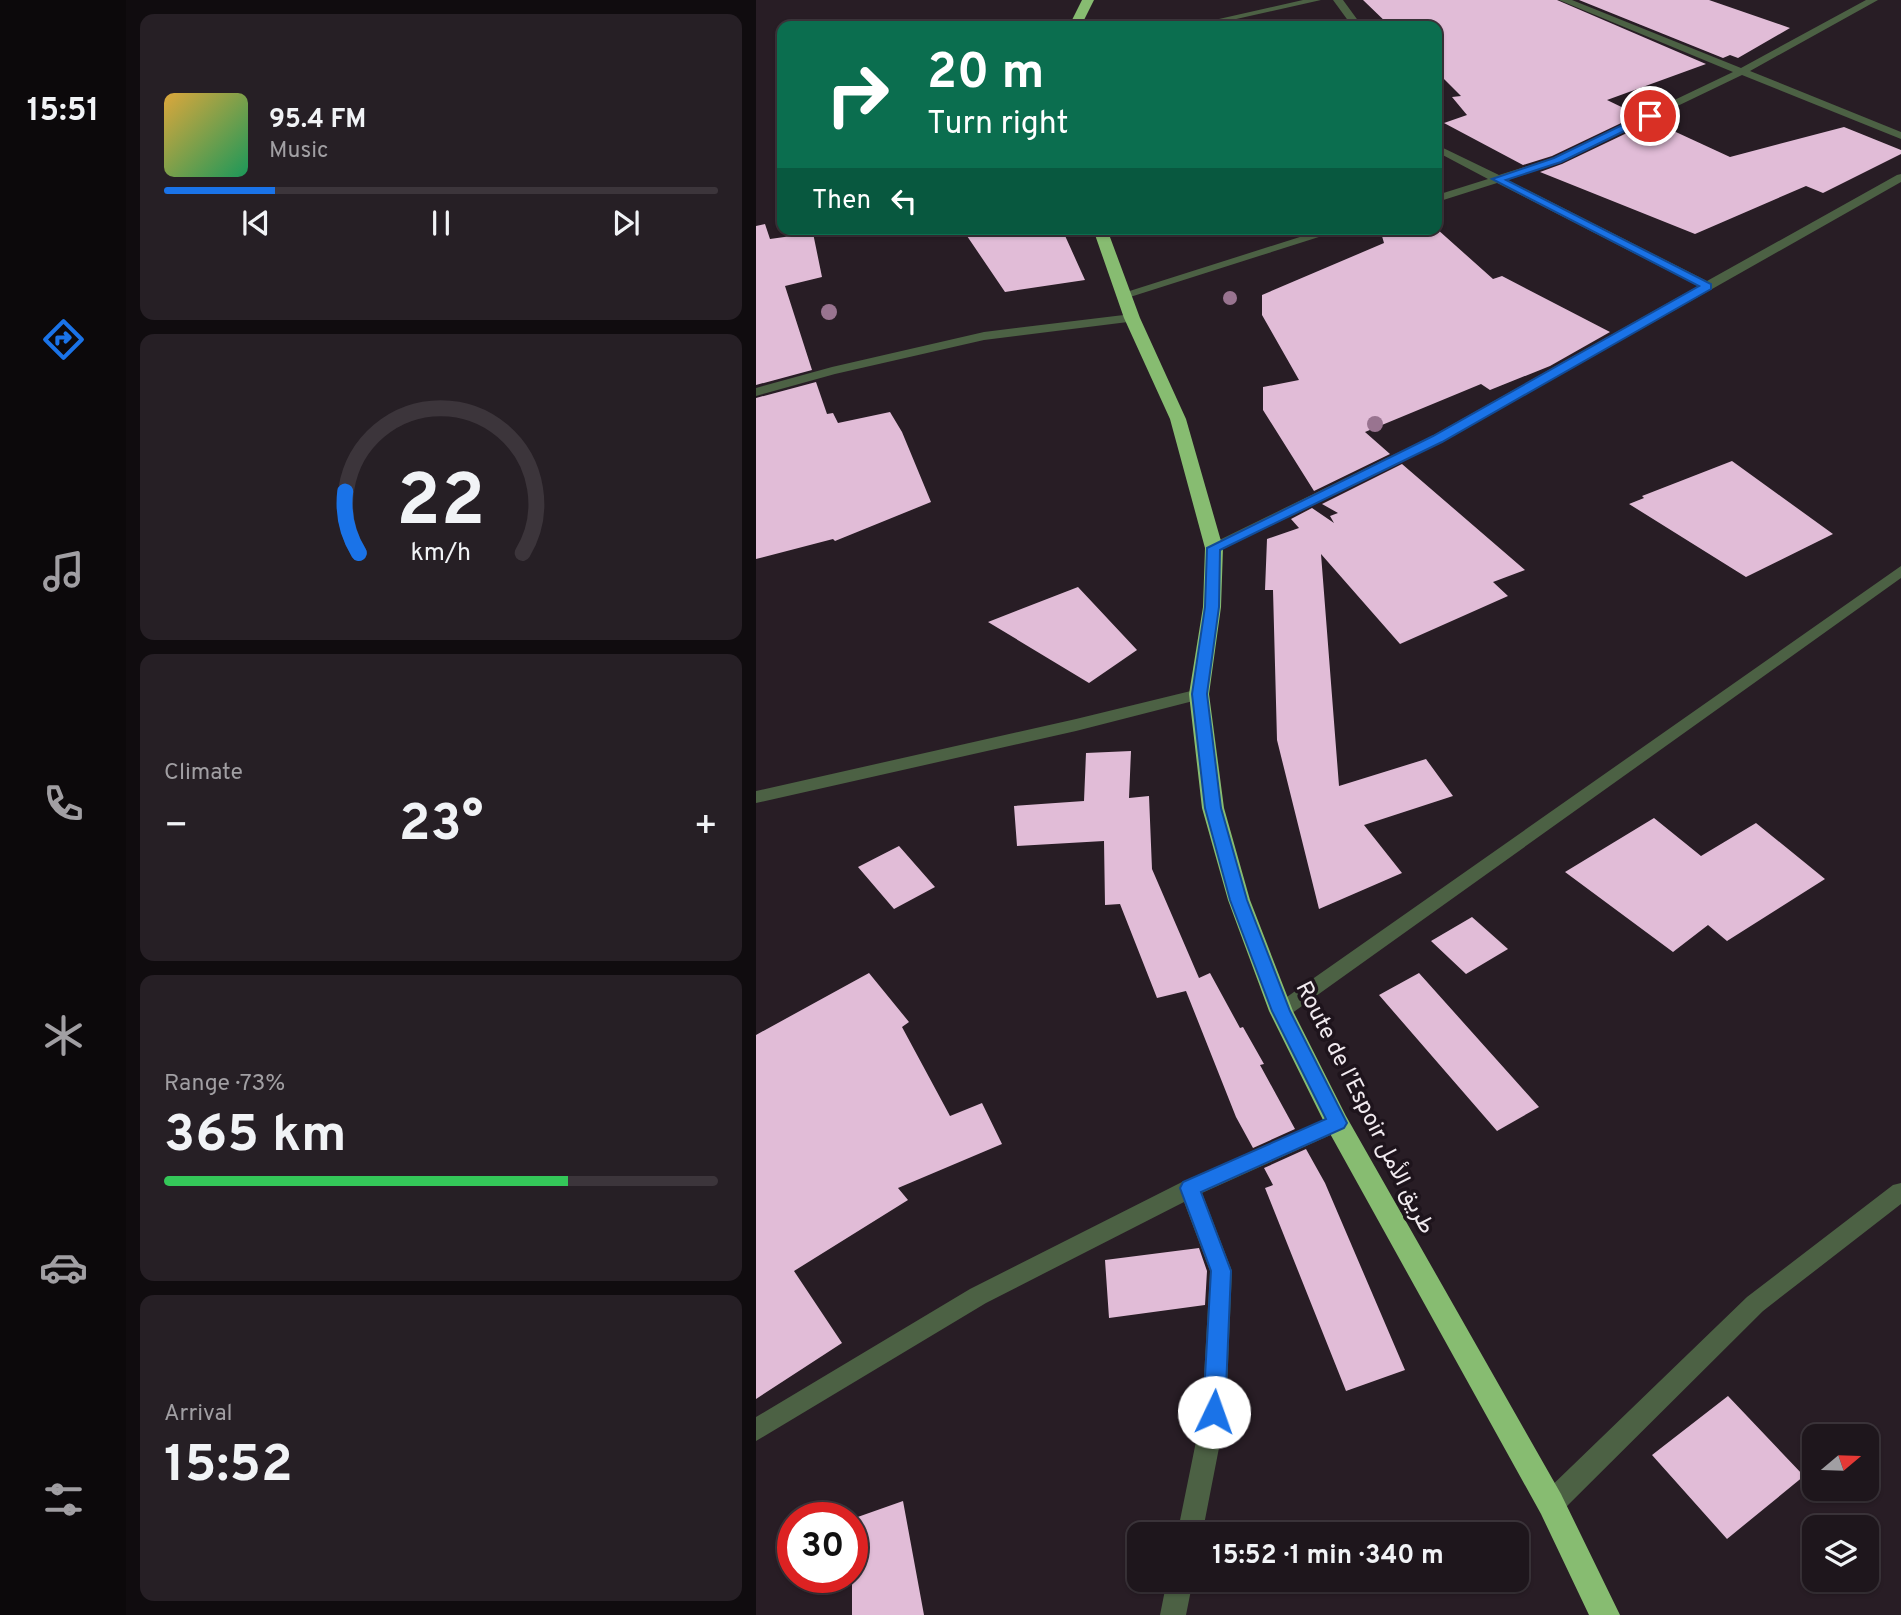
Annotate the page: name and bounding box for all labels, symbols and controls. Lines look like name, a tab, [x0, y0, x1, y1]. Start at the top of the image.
text: 20 m	[927, 44, 1044, 106]
icon: right	[812, 49, 903, 140]
pin	[1620, 86, 1680, 146]
text: 15:51	[27, 92, 99, 132]
icon: arrive	[1631, 97, 1669, 135]
text: 95.4 FM	[269, 104, 366, 137]
text: Turn right	[927, 105, 1069, 145]
text: Music	[269, 137, 329, 166]
icon: left	[885, 182, 923, 220]
text: Then	[812, 185, 871, 218]
icon: previous	[237, 204, 275, 242]
icon: pause	[422, 204, 460, 242]
icon: next	[607, 204, 645, 242]
icon: directions	[39, 315, 88, 364]
text: 22	[396, 460, 486, 552]
text: km/h	[411, 538, 471, 570]
icon: music	[39, 547, 88, 596]
text: Climate	[164, 759, 243, 788]
icon: phone	[39, 779, 88, 828]
text: 23°	[399, 793, 483, 859]
text: −	[164, 803, 189, 852]
text: +	[693, 803, 718, 852]
street label: Route de l’Espoir طريق الأمل	[1288, 976, 1441, 1239]
icon: climate	[39, 1011, 88, 1060]
text: Range · 73%	[164, 1070, 285, 1099]
text: 365 km	[164, 1104, 347, 1170]
icon: car	[39, 1243, 88, 1292]
position arrow	[1177, 1375, 1251, 1449]
text: Arrival	[164, 1400, 233, 1429]
north arrow	[1802, 1424, 1880, 1502]
map controls	[1802, 1424, 1879, 1592]
text: 15:52	[164, 1434, 293, 1500]
icon: filters	[39, 1475, 88, 1524]
speed limit sign: 30	[777, 1502, 868, 1593]
button: layers	[1802, 1515, 1879, 1592]
text: 15:52 · 1 min · 340 m	[1212, 1540, 1444, 1573]

